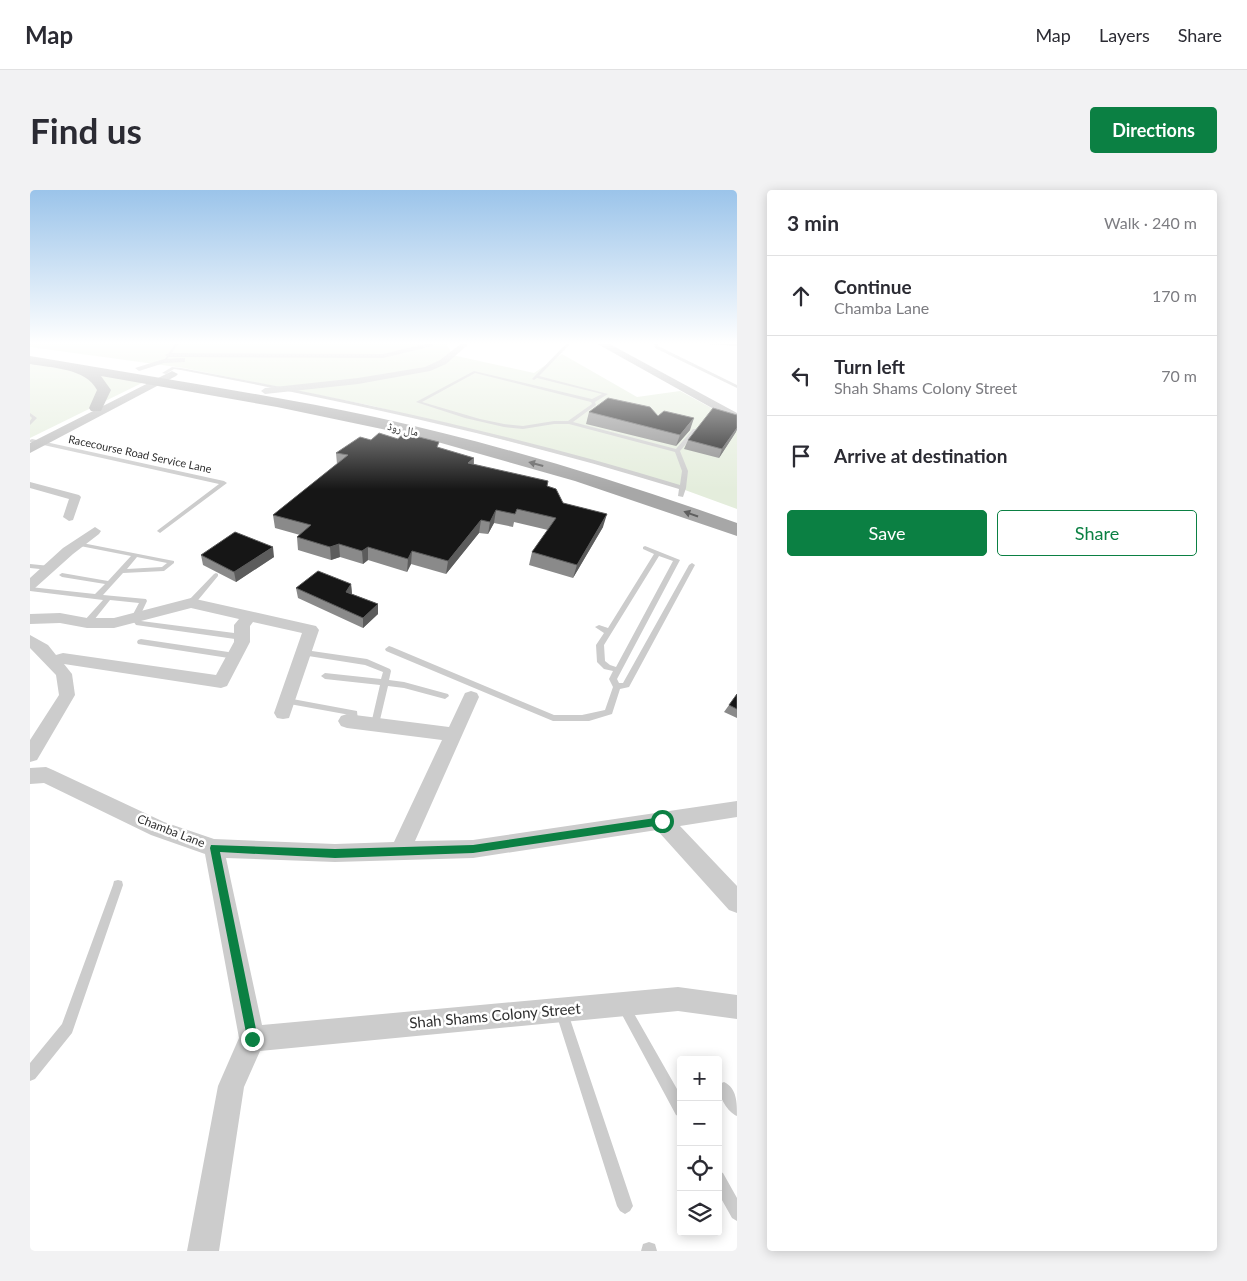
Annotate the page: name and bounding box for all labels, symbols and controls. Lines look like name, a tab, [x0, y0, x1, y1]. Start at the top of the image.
text: Map	[25, 20, 73, 49]
text: Map	[1035, 24, 1071, 46]
text: Layers	[1099, 24, 1150, 46]
text: Share	[1178, 24, 1222, 46]
button: Directions	[1090, 107, 1217, 153]
text: Find us	[30, 109, 142, 151]
text: 3 min	[787, 210, 839, 235]
text: Walk · 240 m	[1104, 213, 1197, 232]
text: Continue	[834, 275, 912, 298]
icon: ahead	[787, 282, 815, 310]
text: 170 m	[1152, 286, 1197, 305]
text: Chamba Lane	[834, 298, 929, 317]
text: Turn left	[834, 355, 905, 378]
icon: left	[787, 362, 815, 390]
text: 70 m	[1161, 366, 1197, 385]
text: Shah Shams Colony Street	[834, 378, 1017, 397]
street label: مال روڈ	[386, 419, 420, 439]
street label: Racecourse Road Service Lane	[67, 432, 213, 475]
icon: arrive	[787, 442, 815, 470]
text: Arrive at destination	[834, 444, 1007, 467]
one-way arrow	[529, 460, 544, 468]
one-way arrow	[683, 510, 698, 518]
button: Save	[787, 510, 987, 556]
button: Share	[997, 510, 1197, 556]
route start	[651, 810, 674, 833]
street label: Chamba Lane	[135, 811, 207, 850]
street label: Shah Shams Colony Street	[409, 998, 582, 1031]
route end	[241, 1028, 264, 1051]
map controls	[677, 1056, 722, 1236]
button: +	[677, 1056, 722, 1101]
button: −	[677, 1101, 722, 1146]
button: locate	[677, 1146, 722, 1191]
button: layers	[677, 1191, 722, 1236]

